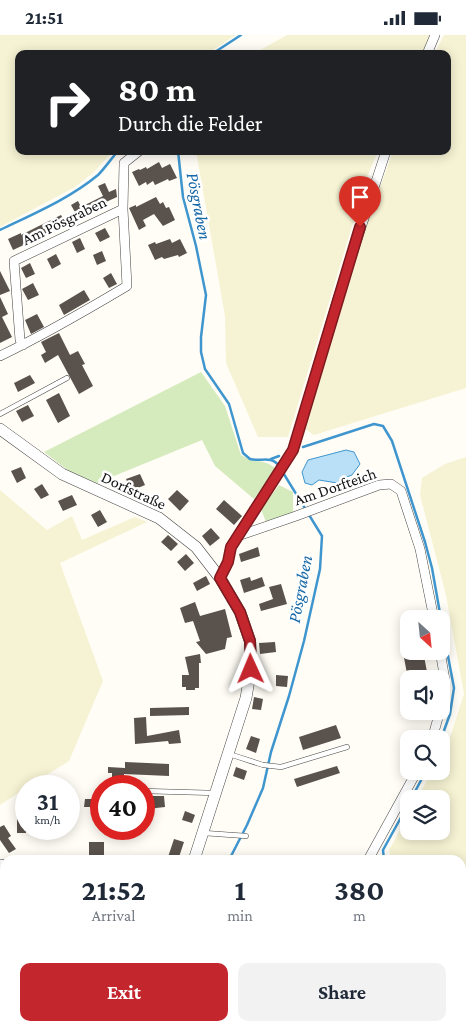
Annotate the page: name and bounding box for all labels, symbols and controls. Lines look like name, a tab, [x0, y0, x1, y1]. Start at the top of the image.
text: 21:51	[25, 7, 63, 28]
icon: right	[35, 70, 100, 135]
text: 80 m	[118, 70, 196, 109]
text: Durch die Felder	[118, 111, 263, 136]
water label: Pösgraben	[183, 171, 215, 241]
pin	[339, 176, 381, 227]
icon: arrive	[346, 183, 374, 211]
street label: Am Pösgraben	[19, 193, 110, 249]
street label: Am Dorfteich	[292, 464, 379, 508]
street label: Dorfstraße	[99, 468, 169, 513]
water label: Pösgraben	[284, 554, 316, 624]
north arrow	[400, 610, 450, 660]
map controls	[400, 610, 450, 840]
position arrow	[224, 642, 276, 694]
button: sound	[400, 670, 450, 720]
button: search	[400, 730, 450, 780]
speed limit sign: 40	[90, 775, 155, 840]
text: 31	[37, 788, 58, 815]
button: layers	[400, 790, 450, 840]
text: km/h	[35, 813, 60, 827]
text: 21:52	[81, 873, 146, 906]
text: 1	[234, 873, 246, 906]
text: 380	[334, 873, 385, 906]
text: Arrival	[92, 907, 135, 924]
text: min	[227, 907, 253, 924]
text: m	[353, 907, 366, 924]
button: Exit	[20, 963, 228, 1021]
button: Share	[238, 963, 446, 1021]

